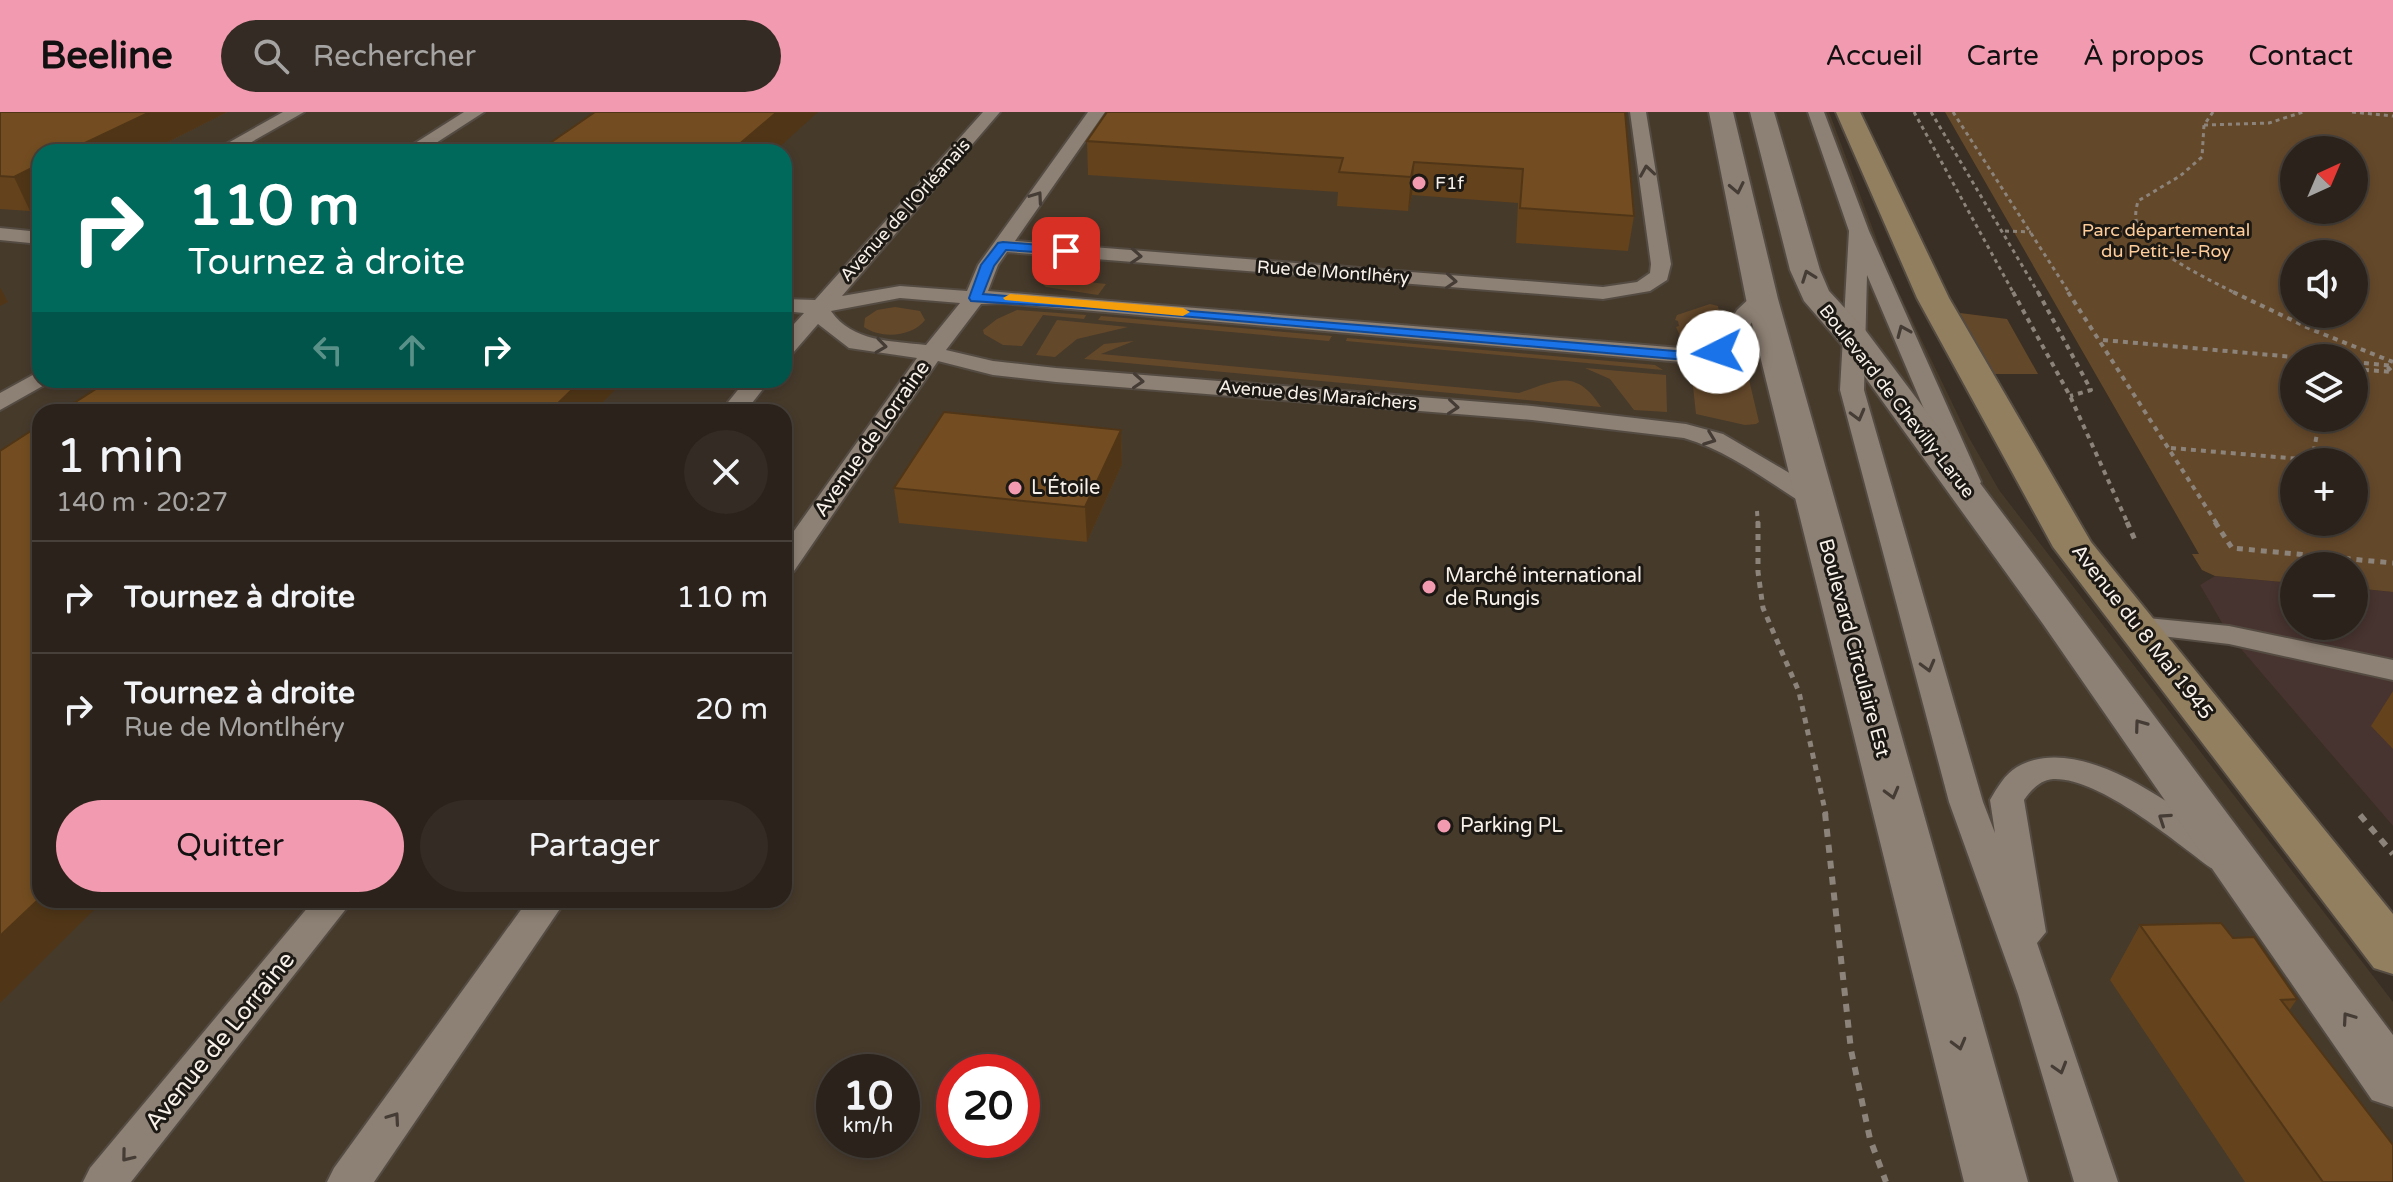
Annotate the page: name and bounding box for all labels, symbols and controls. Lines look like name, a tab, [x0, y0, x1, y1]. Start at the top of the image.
search box	[221, 20, 781, 92]
text: Beeline	[40, 33, 173, 79]
icon: search	[249, 34, 293, 78]
text: Rechercher	[313, 38, 476, 75]
text: Accueil	[1825, 39, 1923, 73]
text: Carte	[1967, 39, 2039, 73]
text: À propos	[2083, 39, 2204, 73]
text: Contact	[2248, 39, 2353, 73]
street label: Avenue de l'Orléanais	[835, 134, 975, 286]
north arrow	[2280, 136, 2368, 224]
map controls	[2280, 136, 2368, 640]
one-way arrow	[1639, 164, 1656, 178]
place label: F1f	[1435, 172, 1464, 194]
text: 110 m	[188, 173, 359, 240]
marker: F1f	[1410, 174, 1428, 192]
icon: right	[56, 176, 160, 280]
one-way arrow	[1728, 182, 1745, 195]
one-way arrow	[1027, 191, 1042, 205]
pin	[1032, 217, 1100, 285]
park label: Parc départemental du Petit-le-Roy	[2082, 219, 2250, 262]
icon: arrive	[1044, 229, 1088, 273]
button: sound	[2280, 240, 2368, 328]
text: Tournez à droite	[188, 241, 465, 284]
one-way arrow	[1130, 247, 1143, 264]
street label: Rue de Montlhéry	[1256, 256, 1410, 288]
one-way arrow	[1801, 270, 1818, 284]
one-way arrow	[1445, 272, 1458, 289]
street label: Boulevard de Chevilly-Larue	[1815, 300, 1979, 502]
position arrow	[1676, 310, 1760, 394]
one-way arrow	[1896, 325, 1912, 339]
icon: left	[306, 328, 350, 372]
icon: ahead	[390, 328, 434, 372]
icon: right	[474, 328, 518, 372]
one-way arrow	[874, 338, 887, 355]
button: layers	[2280, 344, 2368, 432]
street label: Avenue de Lorraine	[809, 356, 935, 522]
one-way arrow	[1132, 372, 1145, 389]
street label: Avenue des Maraîchers	[1218, 375, 1418, 415]
one-way arrow	[1447, 398, 1460, 415]
one-way arrow	[1849, 408, 1866, 421]
text: 1 min	[56, 428, 184, 486]
one-way arrow	[1702, 429, 1716, 446]
button: close	[684, 430, 768, 514]
button: +	[2280, 448, 2368, 536]
place label: L'Étoile	[1031, 475, 1100, 500]
marker: L'Étoile	[1006, 479, 1024, 497]
text: 140 m · 20:27	[56, 487, 228, 518]
street label: Boulevard Circulaire Est	[1813, 536, 1895, 760]
street label: Avenue du 8 Mai 1945	[2066, 540, 2218, 724]
button: −	[2280, 552, 2368, 640]
place label: Marché international de Rungis	[1445, 564, 1642, 611]
icon: right	[56, 575, 100, 619]
marker: Marché international de Rungis	[1420, 578, 1438, 596]
text: Tournez à droite	[124, 579, 355, 616]
text: 110 m	[676, 579, 768, 616]
one-way arrow	[1919, 658, 1935, 672]
text: Tournez à droite	[124, 675, 355, 712]
icon: right	[56, 687, 100, 731]
text: 20 m	[695, 691, 768, 728]
text: Rue de Montlhéry	[124, 712, 345, 743]
one-way arrow	[2135, 719, 2149, 733]
one-way arrow	[1882, 785, 1899, 799]
button: Quitter	[56, 800, 404, 892]
button: Partager	[420, 800, 768, 892]
place label: Parking PL	[1460, 814, 1563, 838]
one-way arrow	[2158, 814, 2172, 829]
marker: Parking PL	[1435, 817, 1453, 835]
street label: Avenue de Lorraine	[139, 946, 301, 1136]
one-way arrow	[2343, 1012, 2358, 1026]
one-way arrow	[1950, 1036, 1967, 1050]
speed limit sign: 20	[936, 1054, 1040, 1158]
one-way arrow	[2051, 1061, 2067, 1074]
text: 10	[843, 1072, 893, 1120]
one-way arrow	[384, 1113, 399, 1127]
text: km/h	[843, 1114, 893, 1138]
one-way arrow	[122, 1147, 137, 1161]

